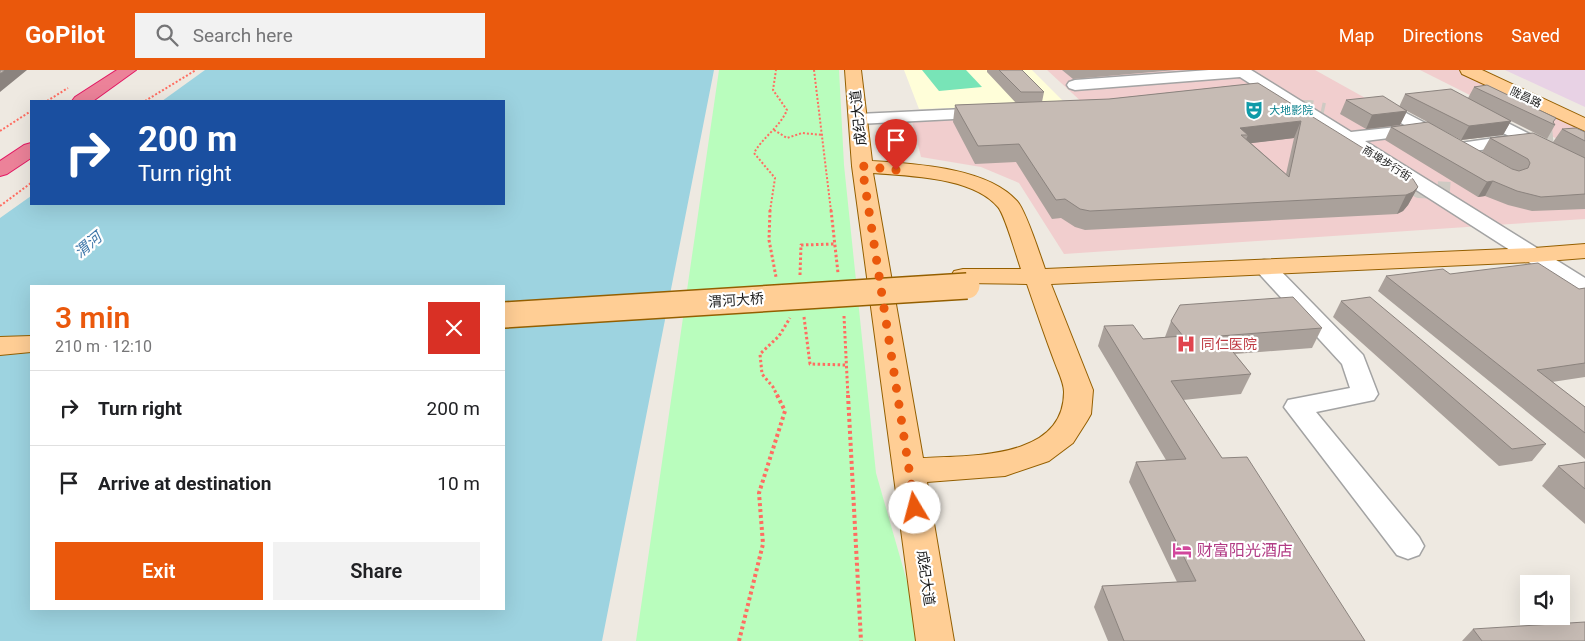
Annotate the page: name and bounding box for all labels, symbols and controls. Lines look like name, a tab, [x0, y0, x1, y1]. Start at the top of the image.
search box	[135, 13, 485, 58]
text: GoPilot	[25, 21, 105, 49]
icon: search	[153, 21, 181, 49]
text: Search here	[193, 24, 293, 47]
text: Map	[1339, 25, 1374, 46]
text: Directions	[1402, 25, 1483, 46]
text: Saved	[1511, 25, 1560, 46]
street label: 陇昌路	[1508, 85, 1543, 110]
street label: 成纪大道	[847, 89, 869, 147]
theatre icon: 大地影院	[1243, 99, 1265, 121]
place label: 大地影院	[1269, 104, 1313, 117]
text: 200 m	[138, 119, 237, 160]
pin	[875, 119, 917, 170]
icon: right	[55, 120, 120, 185]
icon: arrive	[882, 126, 910, 154]
street label: 商埠步行街	[1360, 143, 1414, 184]
text: Turn right	[138, 161, 232, 186]
water label: 渭河	[71, 227, 108, 262]
street label: 渭河大桥	[708, 290, 764, 310]
text: 3 min	[55, 300, 130, 335]
button: close	[428, 302, 480, 354]
hospital icon: 同仁医院	[1175, 333, 1197, 355]
place label: 同仁医院	[1201, 336, 1257, 352]
text: 210 m · 12:10	[55, 337, 152, 356]
icon: right	[55, 394, 83, 422]
text: Turn right	[98, 397, 182, 420]
text: 200 m	[427, 397, 480, 420]
icon: arrive	[55, 469, 83, 497]
text: Arrive at destination	[98, 472, 271, 495]
text: 10 m	[437, 472, 480, 495]
position arrow	[888, 481, 940, 533]
hotel icon: 财富阳光酒店	[1171, 539, 1193, 561]
place label: 财富阳光酒店	[1197, 541, 1293, 560]
button: Exit	[55, 542, 263, 600]
button: Share	[273, 542, 480, 600]
street label: 成纪大道	[914, 549, 938, 607]
map controls	[1520, 575, 1570, 625]
button: sound	[1520, 575, 1570, 625]

